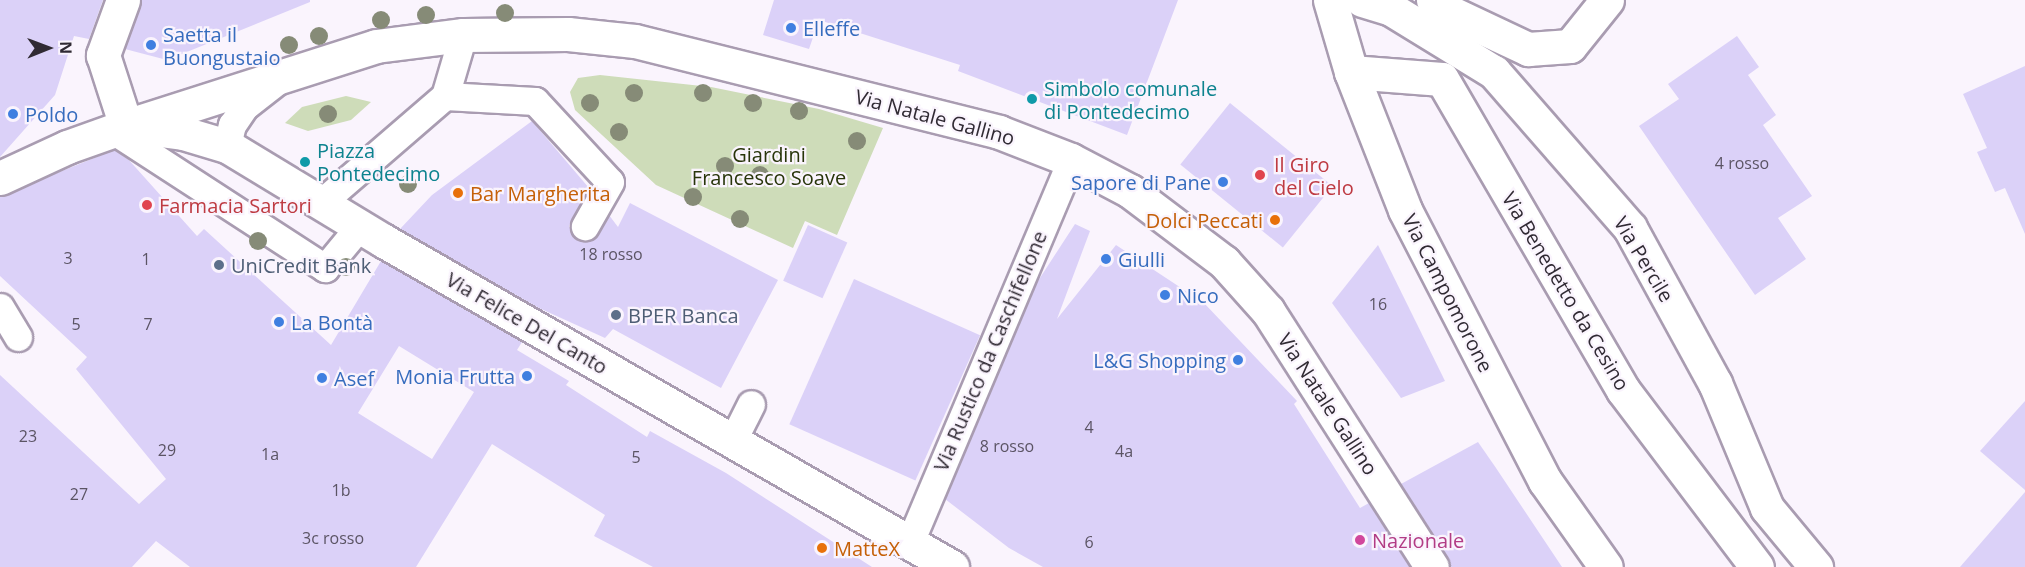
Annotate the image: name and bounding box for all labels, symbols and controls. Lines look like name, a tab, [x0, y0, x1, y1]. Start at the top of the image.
place label: Elleffe	[803, 16, 860, 40]
north arrow	[18, 18, 78, 78]
marker: Elleffe	[784, 21, 798, 35]
place label: Saetta il Buongustaio	[163, 22, 280, 69]
marker: Saetta il Buongustaio	[144, 38, 158, 52]
text: N	[55, 41, 77, 54]
place label: Simbolo comunale di Pontedecimo	[1044, 76, 1217, 123]
street label: Via Natale Gallino	[853, 84, 1017, 150]
marker: Simbolo comunale di Pontedecimo	[1025, 92, 1039, 106]
place label: Poldo	[25, 102, 78, 126]
marker: Poldo	[6, 107, 20, 121]
place label: Piazza Pontedecimo	[317, 138, 440, 185]
park label: Giardini Francesco Soave	[692, 142, 846, 189]
place label: Il Giro del Cielo	[1274, 152, 1354, 199]
house number: 4 rosso	[1715, 153, 1769, 173]
marker: Piazza Pontedecimo	[298, 155, 312, 169]
marker: Il Giro del Cielo	[1251, 166, 1269, 184]
place label: Sapore di Pane	[1071, 170, 1211, 194]
marker: Sapore di Pane	[1216, 175, 1230, 189]
place label: Bar Margherita	[470, 181, 610, 205]
marker: Bar Margherita	[451, 186, 465, 200]
street label: Via Benedetto da Cesino	[1497, 187, 1635, 395]
place label: Farmacia Sartori	[159, 193, 312, 217]
marker: Farmacia Sartori	[140, 198, 154, 212]
place label: Dolci Peccati	[1146, 208, 1263, 232]
street label: Via Campomorone	[1398, 210, 1498, 376]
street label: Via Percile	[1609, 212, 1679, 306]
marker: Dolci Peccati	[1268, 213, 1282, 227]
street label: Via Rustico da Caschifellone	[928, 227, 1052, 475]
house number: 18 rosso	[579, 244, 643, 264]
place label: Giulli	[1118, 247, 1165, 271]
house number: 3	[63, 248, 73, 268]
house number: 1	[141, 249, 151, 269]
marker: Giulli	[1099, 252, 1113, 266]
place label: UniCredit Bank	[231, 253, 371, 277]
marker: UniCredit Bank	[212, 258, 226, 272]
street label: Via Felice Del Canto	[442, 267, 612, 379]
place label: Nico	[1177, 283, 1219, 307]
marker: Nico	[1158, 288, 1172, 302]
house number: 16	[1369, 294, 1387, 314]
place label: BPER Banca	[628, 303, 739, 327]
marker: BPER Banca	[609, 308, 623, 322]
place label: La Bontà	[291, 310, 373, 334]
house number: 5	[71, 314, 81, 334]
house number: 7	[143, 314, 153, 334]
marker: La Bontà	[272, 315, 286, 329]
street label: Via Natale Gallino	[1273, 329, 1383, 479]
place label: L&G Shopping	[1093, 348, 1226, 372]
marker: L&G Shopping	[1231, 353, 1245, 367]
place label: Monia Frutta	[395, 364, 515, 388]
place label: Asef	[334, 366, 374, 390]
marker: Monia Frutta	[520, 369, 534, 383]
marker: Asef	[315, 371, 329, 385]
house number: 4	[1084, 417, 1094, 437]
house number: 23	[19, 426, 37, 446]
house number: 8 rosso	[980, 436, 1034, 456]
house number: 29	[158, 440, 176, 460]
house number: 4a	[1115, 441, 1133, 461]
house number: 1a	[261, 444, 279, 464]
house number: 5	[631, 447, 641, 467]
house number: 1b	[332, 480, 350, 500]
house number: 27	[70, 484, 88, 504]
house number: 3c rosso	[302, 528, 364, 548]
place label: Nazionale	[1372, 528, 1464, 552]
house number: 6	[1084, 532, 1094, 552]
marker: Nazionale	[1353, 533, 1367, 547]
place label: MatteX	[834, 536, 900, 560]
marker: MatteX	[815, 541, 829, 555]

